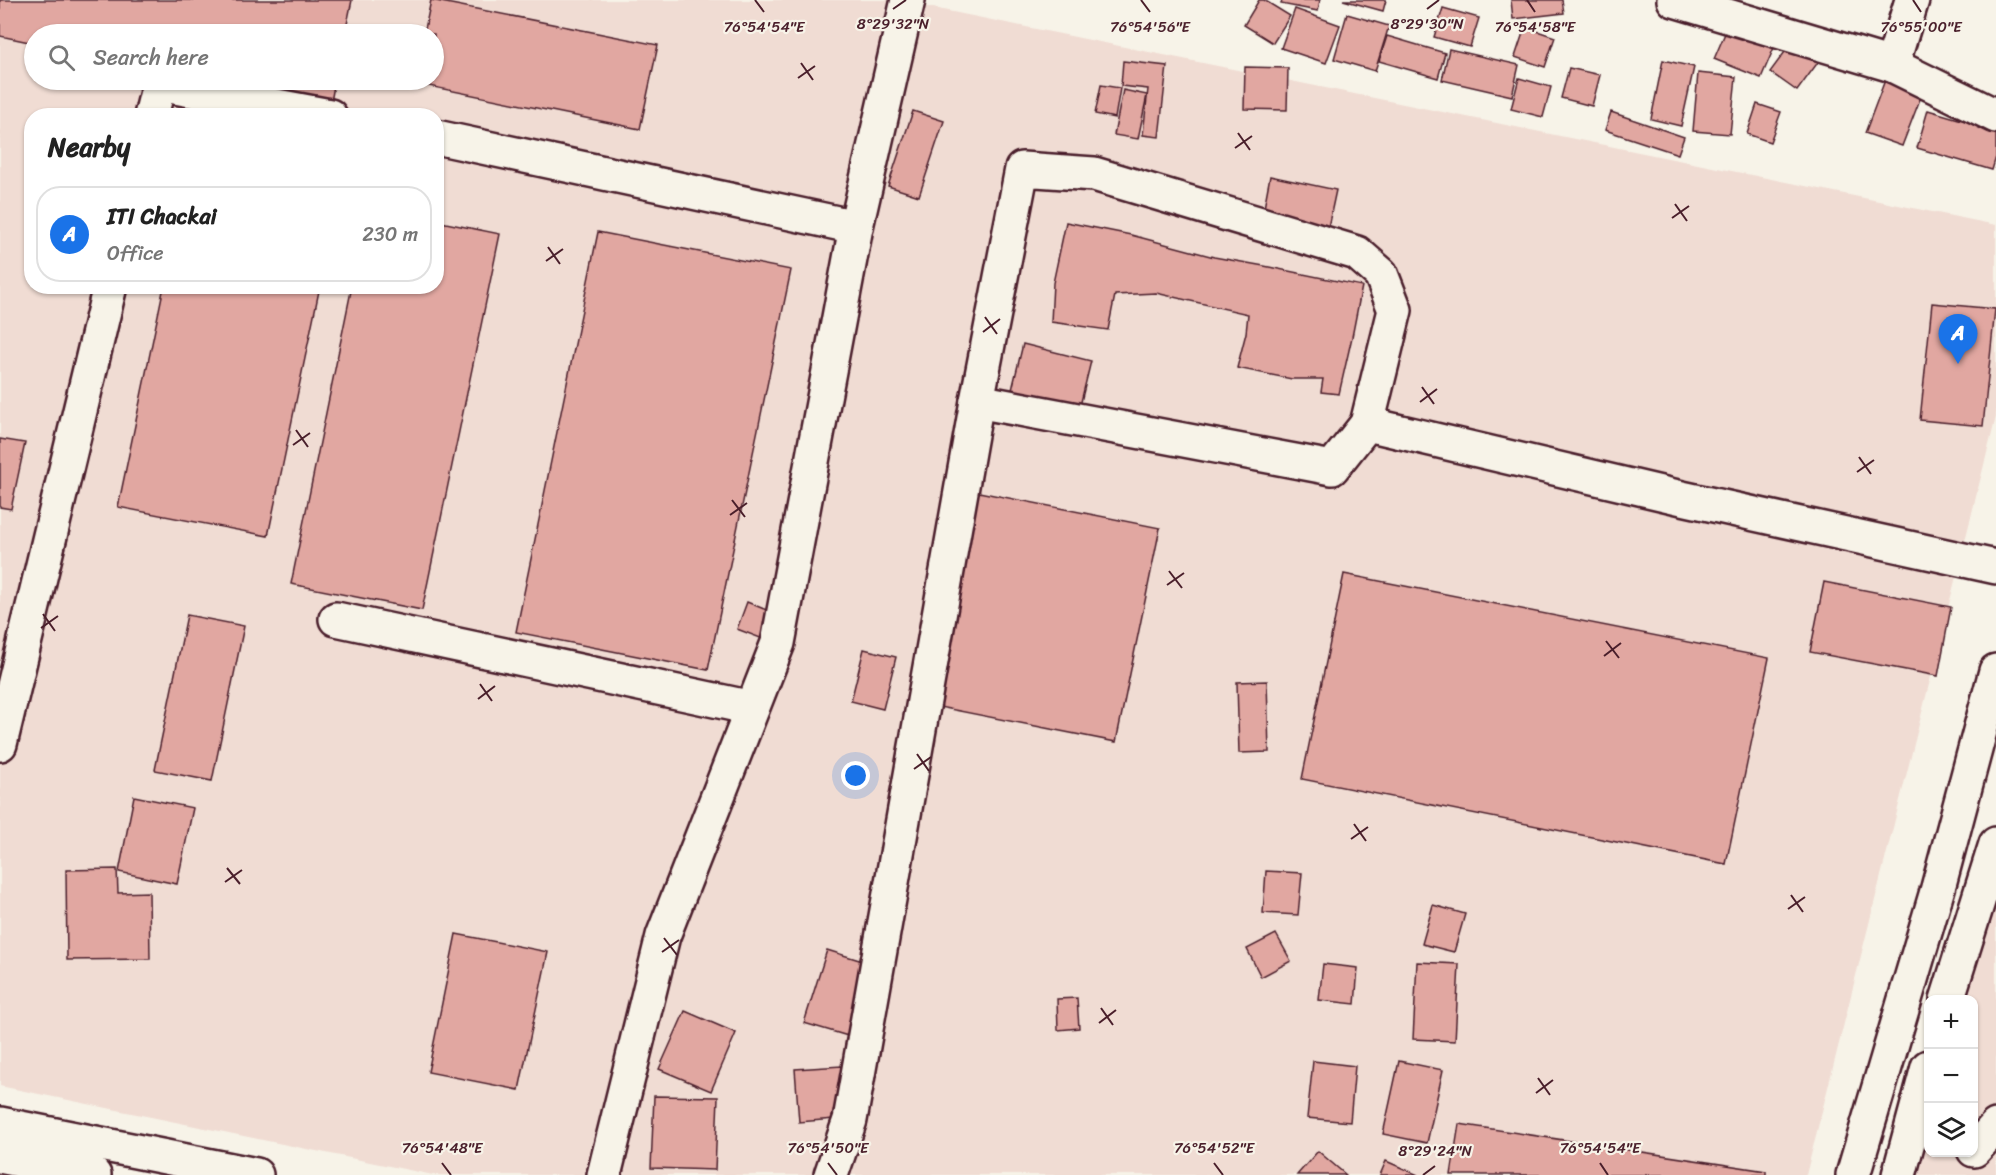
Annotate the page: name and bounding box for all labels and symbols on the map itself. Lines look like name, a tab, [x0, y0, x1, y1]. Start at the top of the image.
text: 8°29'32"N	[857, 11, 930, 37]
text: 8°29'30"N	[1390, 11, 1464, 37]
text: 76°54'54"E	[724, 14, 806, 40]
text: 76°54'56"E	[1110, 14, 1192, 40]
text: 76°54'58"E	[1495, 14, 1577, 40]
text: 76°55'00"E	[1881, 14, 1963, 40]
pin: A	[1938, 314, 1978, 364]
your location	[841, 761, 870, 790]
text: 76°54'48"E	[402, 1135, 484, 1161]
text: 76°54'50"E	[788, 1135, 870, 1161]
text: 76°54'52"E	[1174, 1135, 1256, 1161]
text: 76°54'54"E	[1560, 1135, 1642, 1161]
text: 8°29'24"N	[1398, 1138, 1472, 1164]

